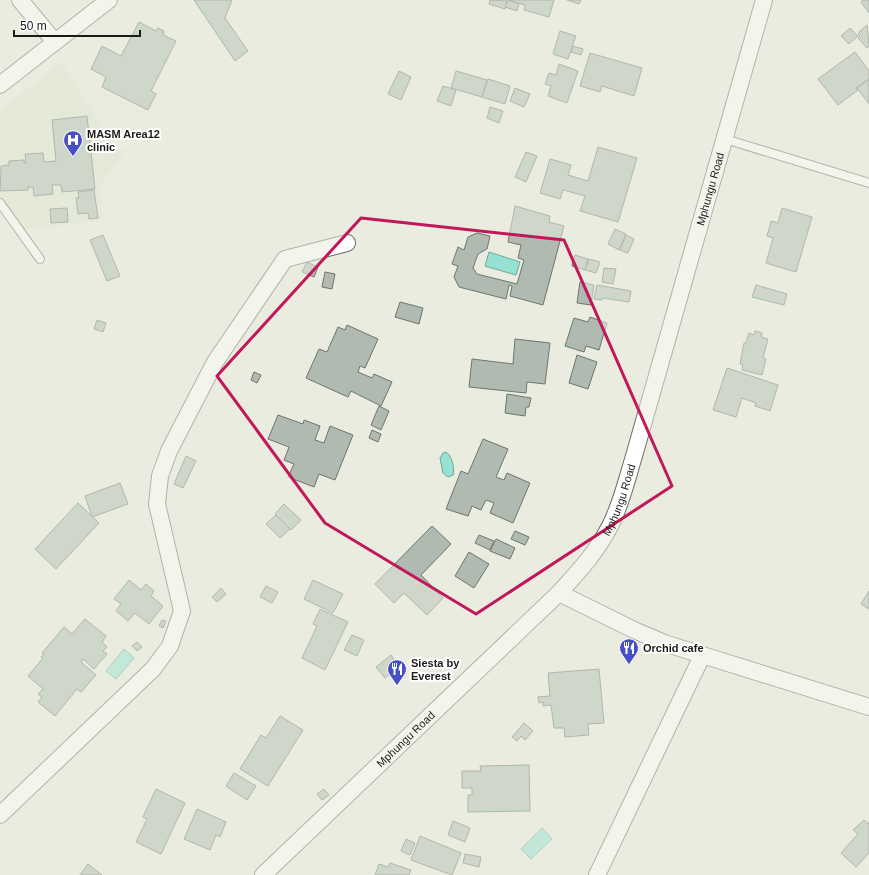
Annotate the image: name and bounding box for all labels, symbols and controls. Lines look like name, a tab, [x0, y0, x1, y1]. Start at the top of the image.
scale bar	[14, 12, 140, 38]
text: 50 m	[20, 19, 47, 33]
place label: MASM Area12 clinic	[87, 128, 160, 153]
hospital icon: MASM Area12 clinic	[62, 129, 84, 157]
street label: Mphungu Road	[694, 151, 726, 227]
street label: Mphungu Road	[600, 463, 637, 538]
restaurant icon: Orchid cafe	[618, 637, 640, 665]
place label: Orchid cafe	[643, 642, 704, 654]
place label: Siesta by Everest	[411, 657, 460, 682]
restaurant icon: Siesta by Everest	[386, 658, 408, 686]
street label: Mphungu Road	[374, 709, 437, 769]

